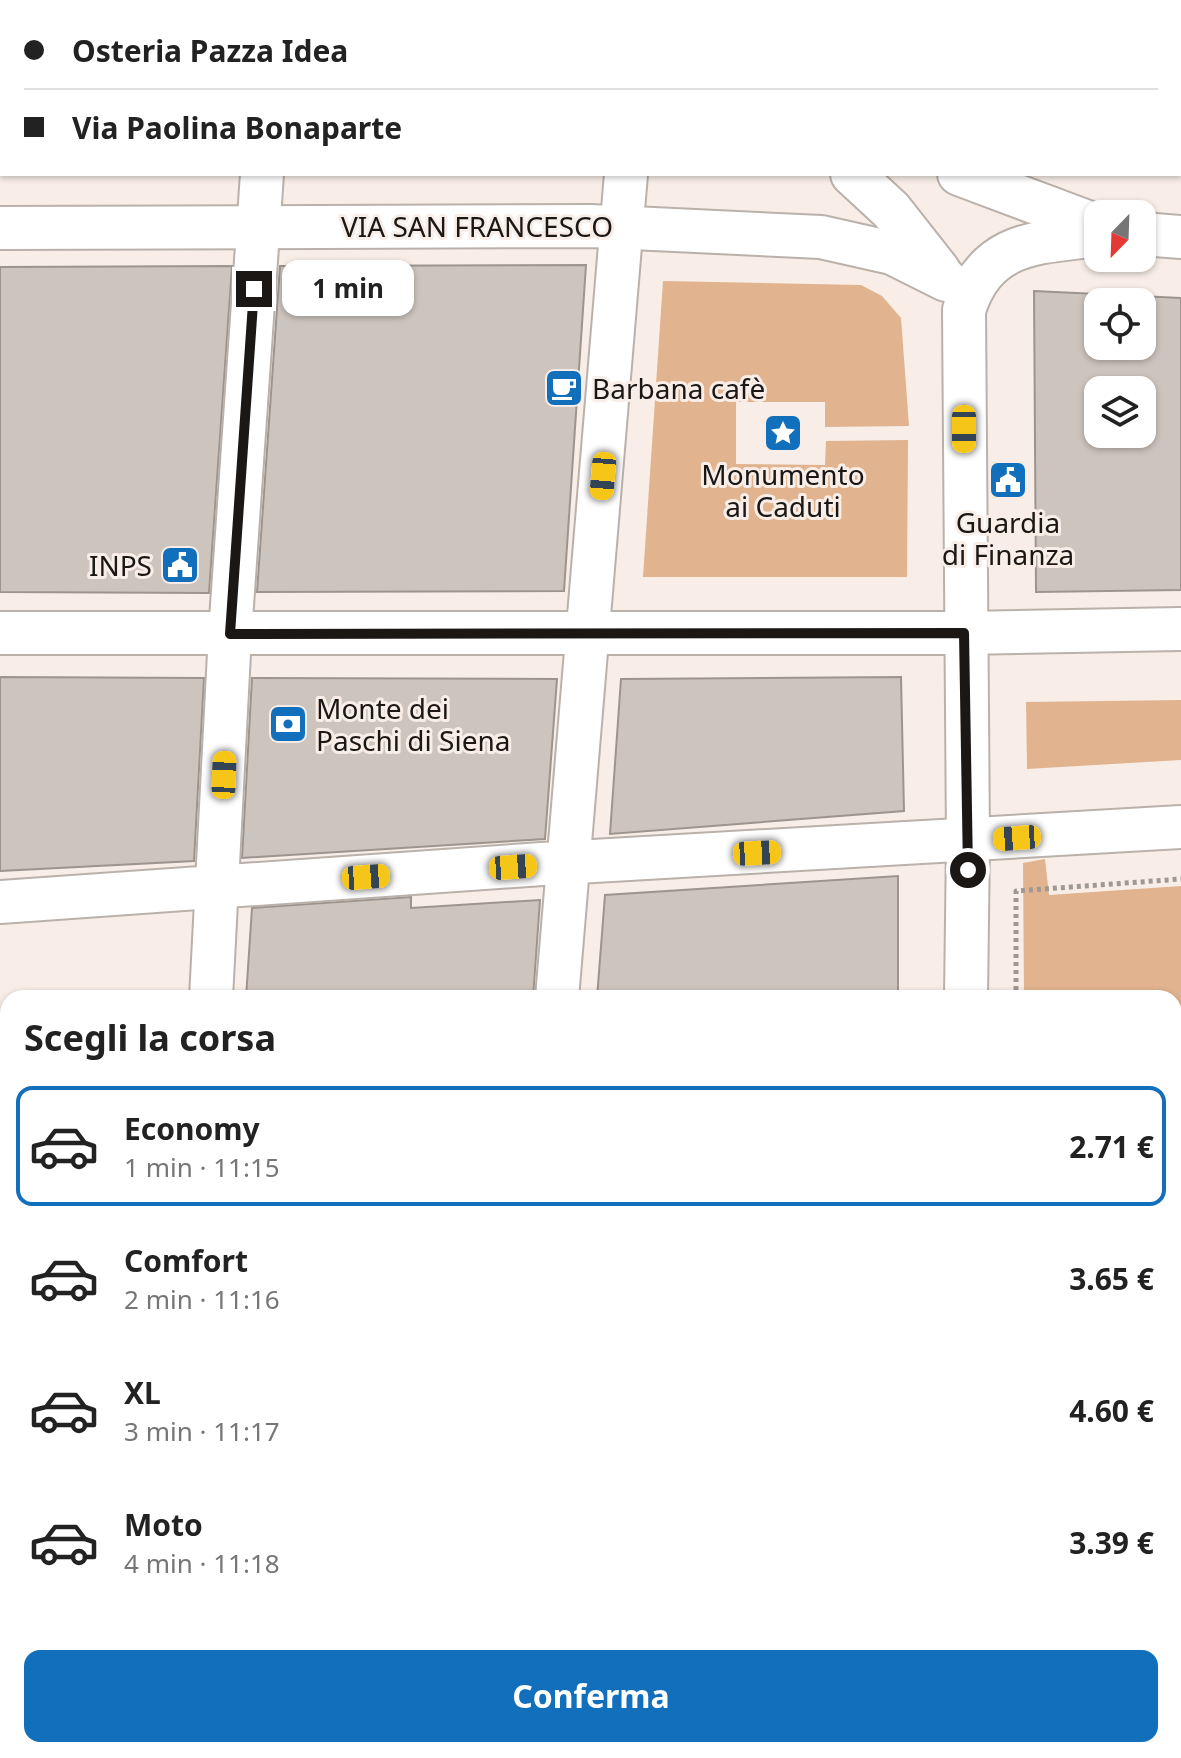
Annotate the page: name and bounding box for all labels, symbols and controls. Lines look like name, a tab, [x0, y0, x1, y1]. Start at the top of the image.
text: Osteria Pazza Idea	[72, 30, 348, 71]
text: Via Paolina Bonaparte	[72, 107, 402, 148]
north arrow	[1084, 200, 1156, 272]
map controls	[1084, 200, 1156, 448]
street label: VIA SAN FRANCESCO	[341, 207, 613, 245]
callout: 1 min	[282, 261, 414, 317]
text: 1 min	[312, 270, 384, 306]
route end	[236, 271, 272, 307]
button: locate	[1084, 288, 1156, 360]
cafe icon: Barbana cafè	[543, 367, 585, 409]
place label: Barbana cafè	[592, 369, 765, 407]
button: layers	[1084, 376, 1156, 448]
car	[952, 405, 976, 453]
place icon: Monumento ai Caduti	[762, 412, 804, 454]
car	[589, 451, 617, 501]
place label: Monumento ai Caduti	[701, 455, 865, 525]
public building icon: Guardia di Finanza	[987, 459, 1029, 501]
place label: Guardia di Finanza	[942, 503, 1074, 573]
public building icon: INPS	[159, 544, 201, 586]
place label: INPS	[89, 546, 152, 584]
place label: Monte dei Paschi di Siena	[316, 689, 510, 759]
bank icon: Monte dei Paschi di Siena	[267, 703, 309, 745]
car	[211, 751, 237, 799]
car	[992, 824, 1042, 852]
car	[732, 840, 782, 866]
route start	[950, 852, 986, 888]
car	[488, 853, 538, 881]
car	[341, 863, 391, 891]
text: Scegli la corsa	[24, 1013, 276, 1062]
text: Economy	[124, 1108, 260, 1149]
icon: car	[28, 1110, 100, 1182]
text: 2.71 €	[1069, 1126, 1154, 1167]
text: 1 min · 11:15	[124, 1149, 280, 1185]
text: Comfort	[124, 1240, 248, 1281]
icon: car	[28, 1242, 100, 1314]
text: 3.65 €	[1069, 1258, 1154, 1299]
text: 2 min · 11:16	[124, 1281, 280, 1317]
text: XL	[124, 1372, 161, 1413]
icon: car	[28, 1374, 100, 1446]
text: 4.60 €	[1069, 1390, 1154, 1431]
text: 3 min · 11:17	[124, 1413, 280, 1449]
text: Moto	[124, 1504, 203, 1545]
icon: car	[28, 1506, 100, 1578]
text: 3.39 €	[1069, 1522, 1154, 1563]
text: 4 min · 11:18	[124, 1545, 280, 1581]
button: Conferma	[24, 1650, 1158, 1742]

